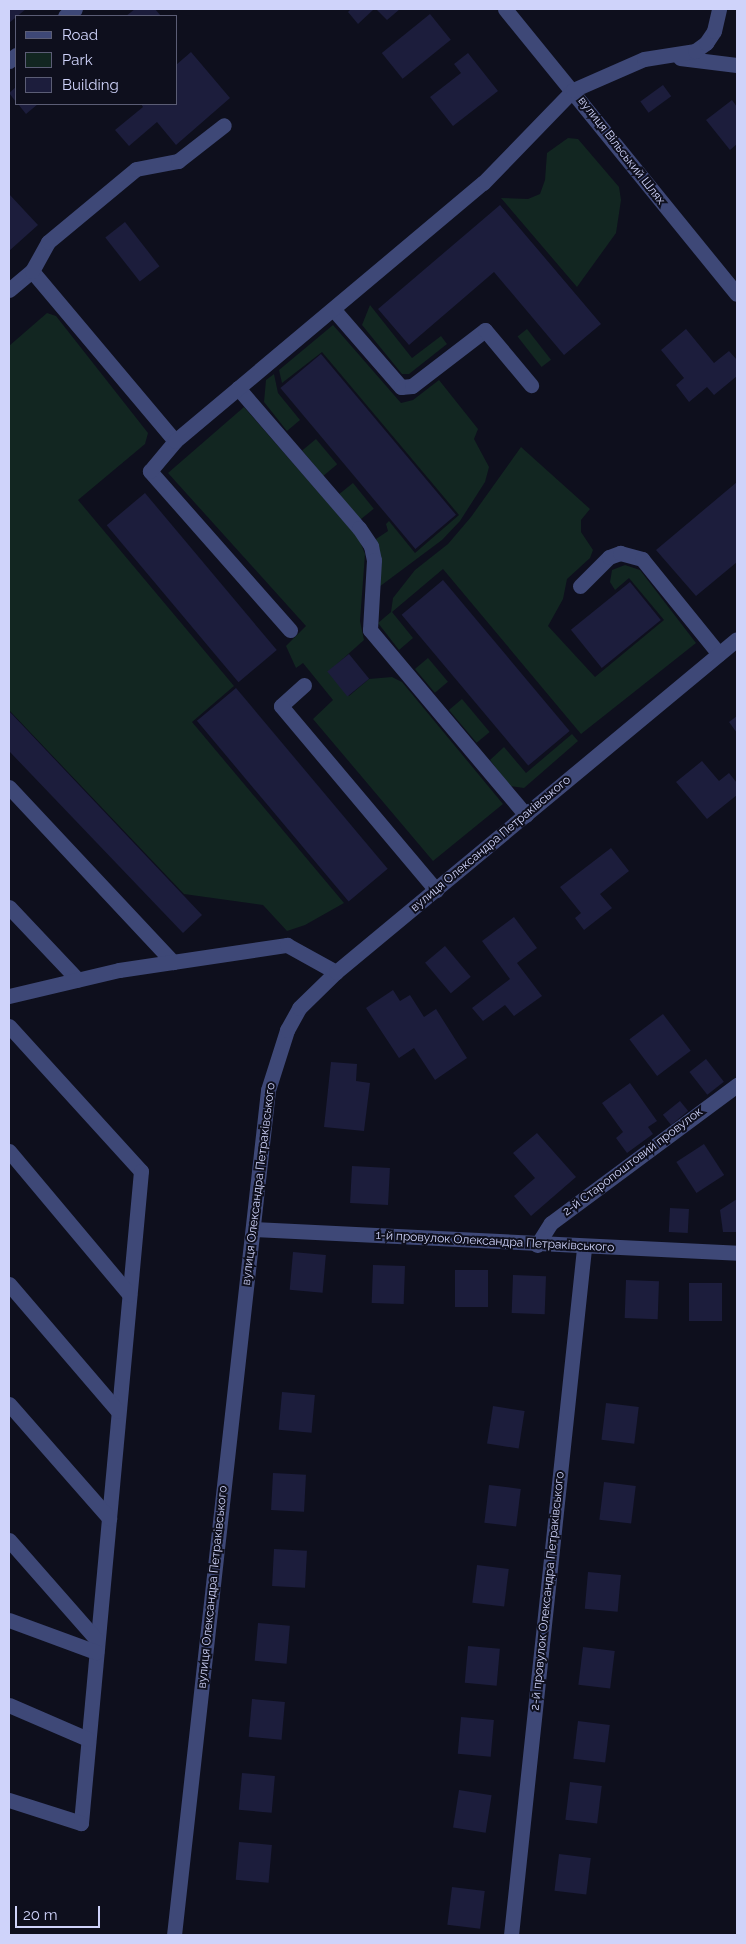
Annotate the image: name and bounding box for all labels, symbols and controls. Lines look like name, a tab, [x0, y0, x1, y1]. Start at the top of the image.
legend	[15, 15, 178, 105]
text: Road	[62, 26, 98, 44]
text: Park	[62, 51, 93, 69]
text: Building	[62, 76, 119, 94]
street label: вулиця Вільський Шлях	[574, 94, 668, 208]
street label: вулиця Олександра Петраківського	[408, 773, 574, 915]
street label: вулиця Олександра Петраківського	[239, 1082, 279, 1286]
street label: 2-й Старопоштовий провулок	[560, 1105, 706, 1219]
street label: 1-й провулок Олександра Петраківського	[375, 1229, 615, 1255]
street label: 2-й провулок Олександра Петраківського	[528, 1471, 568, 1711]
street label: вулиця Олександра Петраківського	[195, 1485, 231, 1689]
scale bar	[18, 1896, 102, 1928]
text: 20 m	[23, 1906, 58, 1924]

